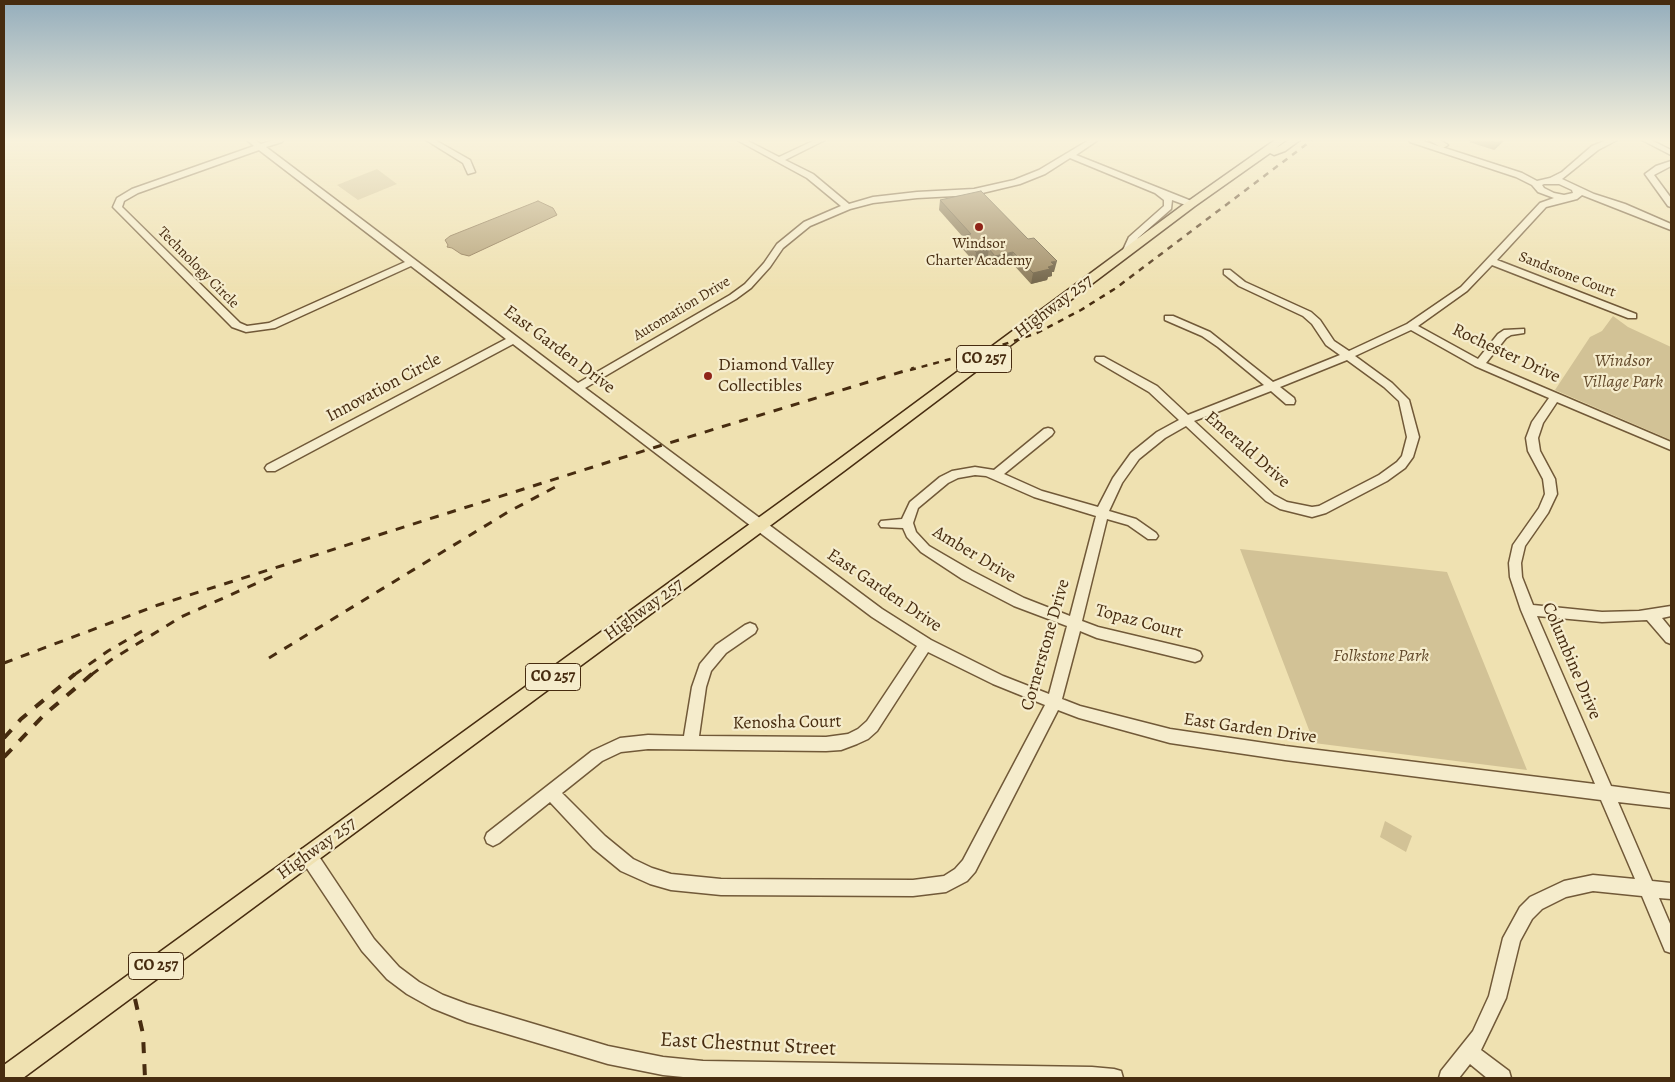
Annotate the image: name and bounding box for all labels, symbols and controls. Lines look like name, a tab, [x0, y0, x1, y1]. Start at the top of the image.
marker: Windsor Charter Academy	[973, 221, 985, 233]
street label: Technology Circle	[153, 223, 243, 313]
place label: Windsor Charter Academy	[926, 235, 1032, 270]
street label: Sandstone Court	[1516, 248, 1618, 302]
street label: Highway 257	[1011, 270, 1097, 344]
street label: Automation Drive	[630, 273, 734, 345]
street label: East Garden Drive	[499, 301, 619, 399]
street label: Rochester Drive	[1448, 320, 1564, 388]
road number: CO 257	[956, 346, 1012, 372]
street label: Innovation Circle	[323, 349, 445, 427]
park label: Windsor Village Park	[1583, 351, 1663, 394]
place label: Diamond Valley Collectibles	[718, 355, 834, 398]
marker: Diamond Valley Collectibles	[702, 370, 714, 382]
street label: Emerald Drive	[1200, 407, 1294, 493]
street label: Amber Drive	[928, 522, 1020, 588]
street label: East Garden Drive	[822, 545, 946, 637]
street label: Highway 257	[600, 574, 688, 646]
street label: Cornerstone Drive	[1017, 577, 1075, 713]
street label: Columbine Drive	[1537, 599, 1605, 723]
street label: Topaz Court	[1093, 600, 1185, 644]
park label: Folkstone Park	[1333, 646, 1429, 668]
road number: CO 257	[526, 664, 580, 690]
street label: East Garden Drive	[1182, 709, 1318, 749]
street label: Kenosha Court	[732, 711, 842, 735]
street label: Highway 257	[273, 813, 361, 885]
road number: CO 257	[128, 952, 184, 979]
street label: East Chestnut Street	[659, 1028, 837, 1062]

